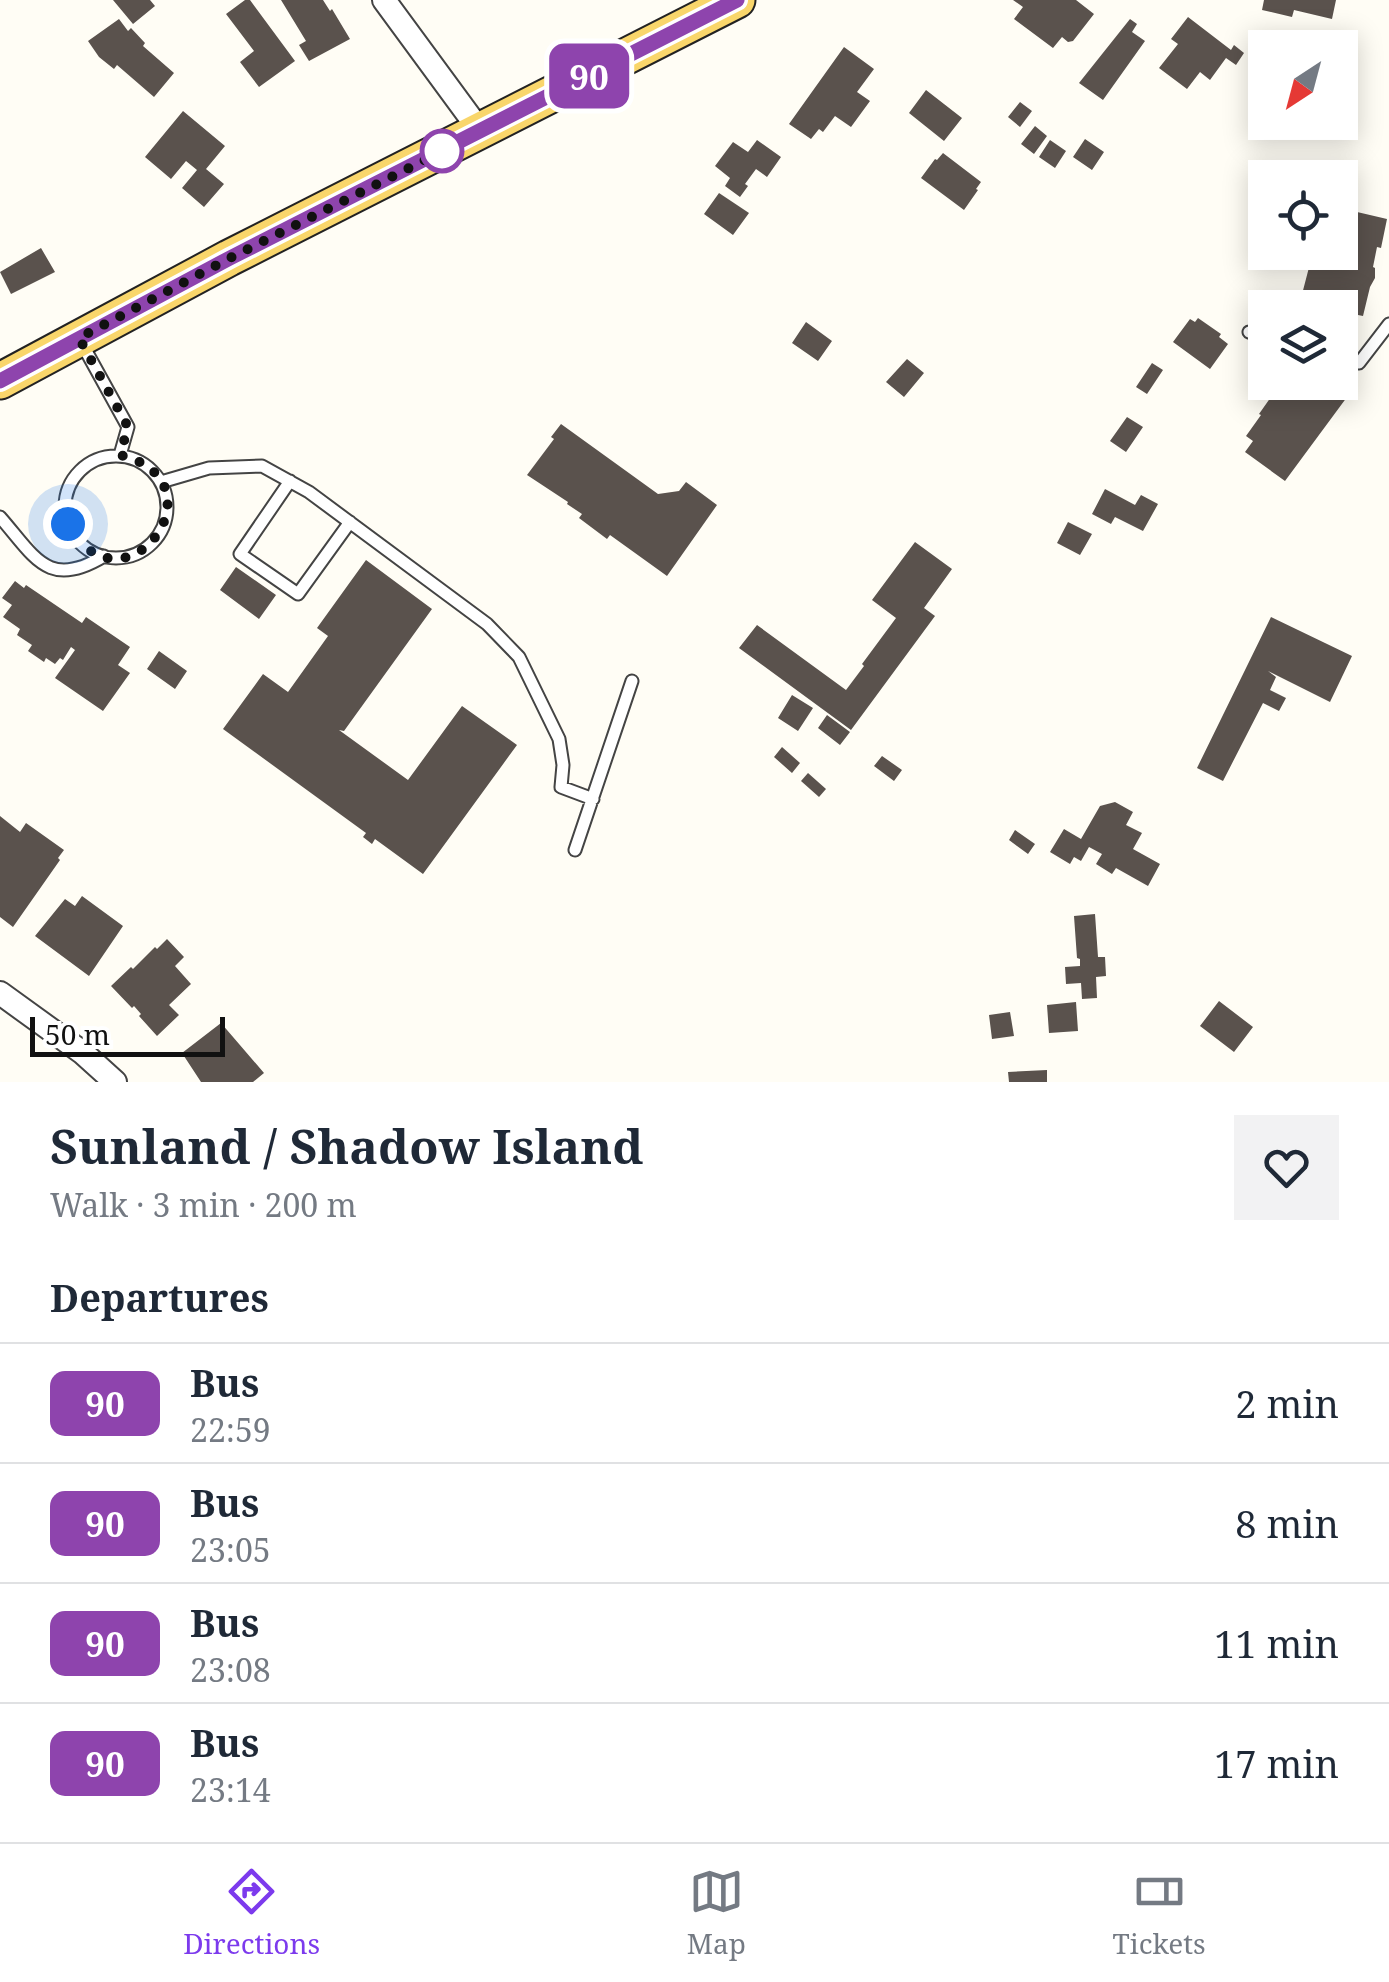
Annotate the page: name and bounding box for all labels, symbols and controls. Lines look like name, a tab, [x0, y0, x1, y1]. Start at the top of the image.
north arrow	[1248, 30, 1358, 140]
map controls	[1248, 30, 1358, 400]
line badge: 90	[544, 44, 634, 108]
text: 90	[569, 53, 609, 100]
unlabelled marker	[421, 130, 463, 172]
button: locate	[1248, 160, 1358, 270]
button: layers	[1248, 290, 1358, 400]
your location	[43, 499, 93, 549]
scale bar	[30, 1012, 225, 1056]
text: 50 m	[45, 1015, 110, 1053]
text: Sunland / Shadow Island	[50, 1113, 643, 1178]
button: heart	[1234, 1115, 1339, 1220]
text: Walk · 3 min · 200 m	[50, 1183, 357, 1226]
text: Departures	[50, 1271, 269, 1323]
text: Bus	[190, 1356, 259, 1408]
text: 2 min	[1235, 1377, 1339, 1429]
text: 90	[85, 1380, 125, 1427]
text: 22:59	[190, 1408, 271, 1451]
text: Bus	[190, 1476, 259, 1528]
text: 8 min	[1235, 1497, 1339, 1549]
text: 90	[85, 1500, 125, 1547]
text: 23:05	[190, 1528, 271, 1571]
text: Bus	[190, 1596, 259, 1648]
text: 11 min	[1214, 1617, 1339, 1669]
text: 90	[85, 1620, 125, 1667]
text: 23:08	[190, 1648, 271, 1691]
text: Bus	[190, 1716, 259, 1768]
text: 17 min	[1214, 1737, 1339, 1789]
text: 90	[85, 1740, 125, 1787]
text: 23:14	[190, 1768, 271, 1811]
tab: Directions	[183, 1864, 320, 1962]
tab: Map	[687, 1864, 746, 1962]
tab: Tickets	[1113, 1864, 1206, 1962]

